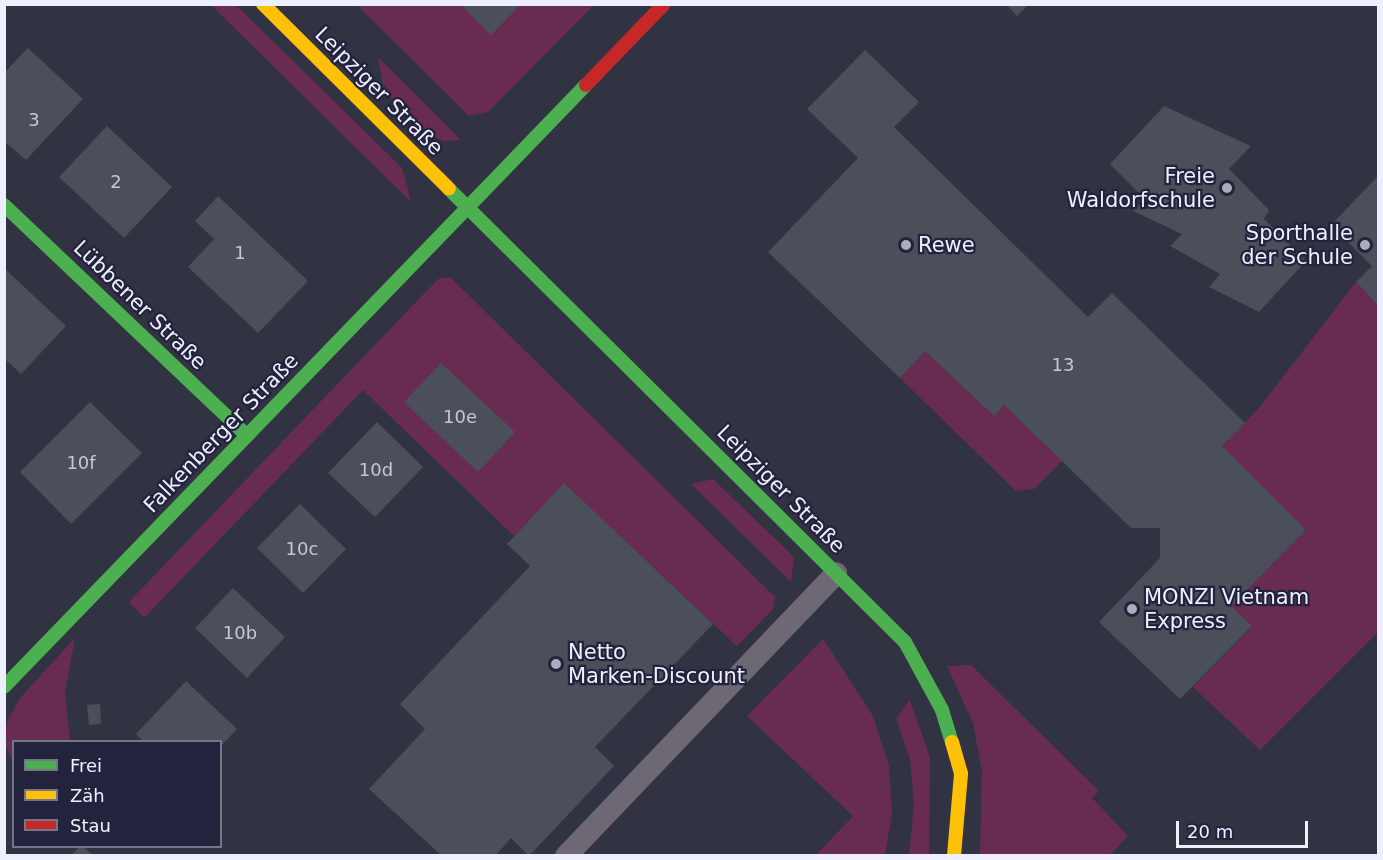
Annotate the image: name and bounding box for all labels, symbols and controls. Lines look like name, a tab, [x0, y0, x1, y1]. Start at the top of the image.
street label: Leipziger Straße	[310, 22, 448, 160]
house number: 3	[28, 109, 40, 131]
place label: Freie Waldorfschule	[1067, 163, 1215, 213]
house number: 2	[110, 171, 122, 193]
marker: Freie Waldorfschule	[1220, 181, 1234, 195]
place label: Sporthalle der Schule	[1241, 220, 1353, 270]
place label: Rewe	[918, 232, 975, 258]
street label: Lübbener Straße	[68, 235, 212, 375]
marker: Rewe	[899, 238, 913, 252]
marker: Sporthalle der Schule	[1358, 238, 1372, 252]
house number: 1	[234, 242, 246, 264]
street label: Falkenberger Straße	[138, 348, 304, 518]
house number: 13	[1052, 354, 1074, 376]
house number: 10e	[443, 406, 477, 428]
street label: Leipziger Straße	[712, 420, 850, 558]
house number: 10f	[66, 452, 96, 474]
house number: 10d	[359, 459, 393, 481]
house number: 10c	[286, 538, 318, 560]
place label: MONZI Vietnam Express	[1144, 584, 1309, 634]
marker: MONZI Vietnam Express	[1125, 602, 1139, 616]
house number: 10b	[223, 622, 257, 644]
place label: Netto Marken-Discount	[568, 639, 745, 689]
marker: Netto Marken-Discount	[549, 657, 563, 671]
legend	[12, 740, 222, 848]
text: Frei	[70, 755, 102, 776]
text: Zäh	[70, 785, 105, 806]
scale bar	[1179, 809, 1311, 847]
text: Stau	[70, 815, 111, 836]
text: 20 m	[1187, 821, 1233, 842]

